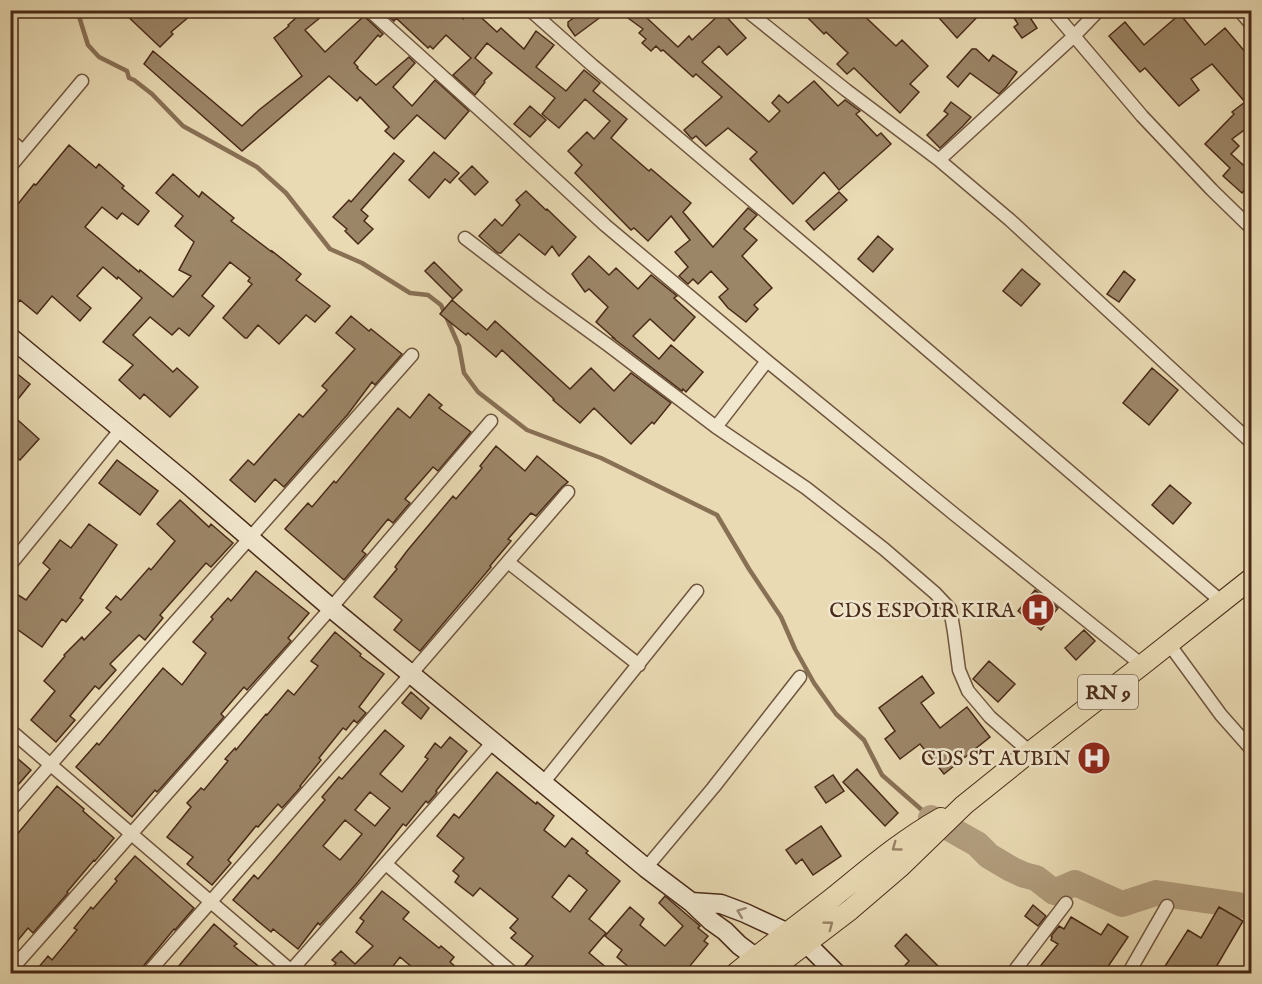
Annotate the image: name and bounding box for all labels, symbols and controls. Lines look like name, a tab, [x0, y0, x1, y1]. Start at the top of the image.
hospital icon: CDS ESPOIR KIRA	[1020, 592, 1056, 628]
place label: CDS ESPOIR KIRA	[829, 598, 1016, 625]
road number: RN 9	[1078, 675, 1138, 709]
hospital icon: CDS ST AUBIN	[1076, 740, 1112, 776]
place label: CDS ST AUBIN	[921, 746, 1071, 773]
one-way arrow	[892, 839, 903, 850]
one-way arrow	[737, 906, 747, 919]
one-way arrow	[823, 922, 834, 933]

